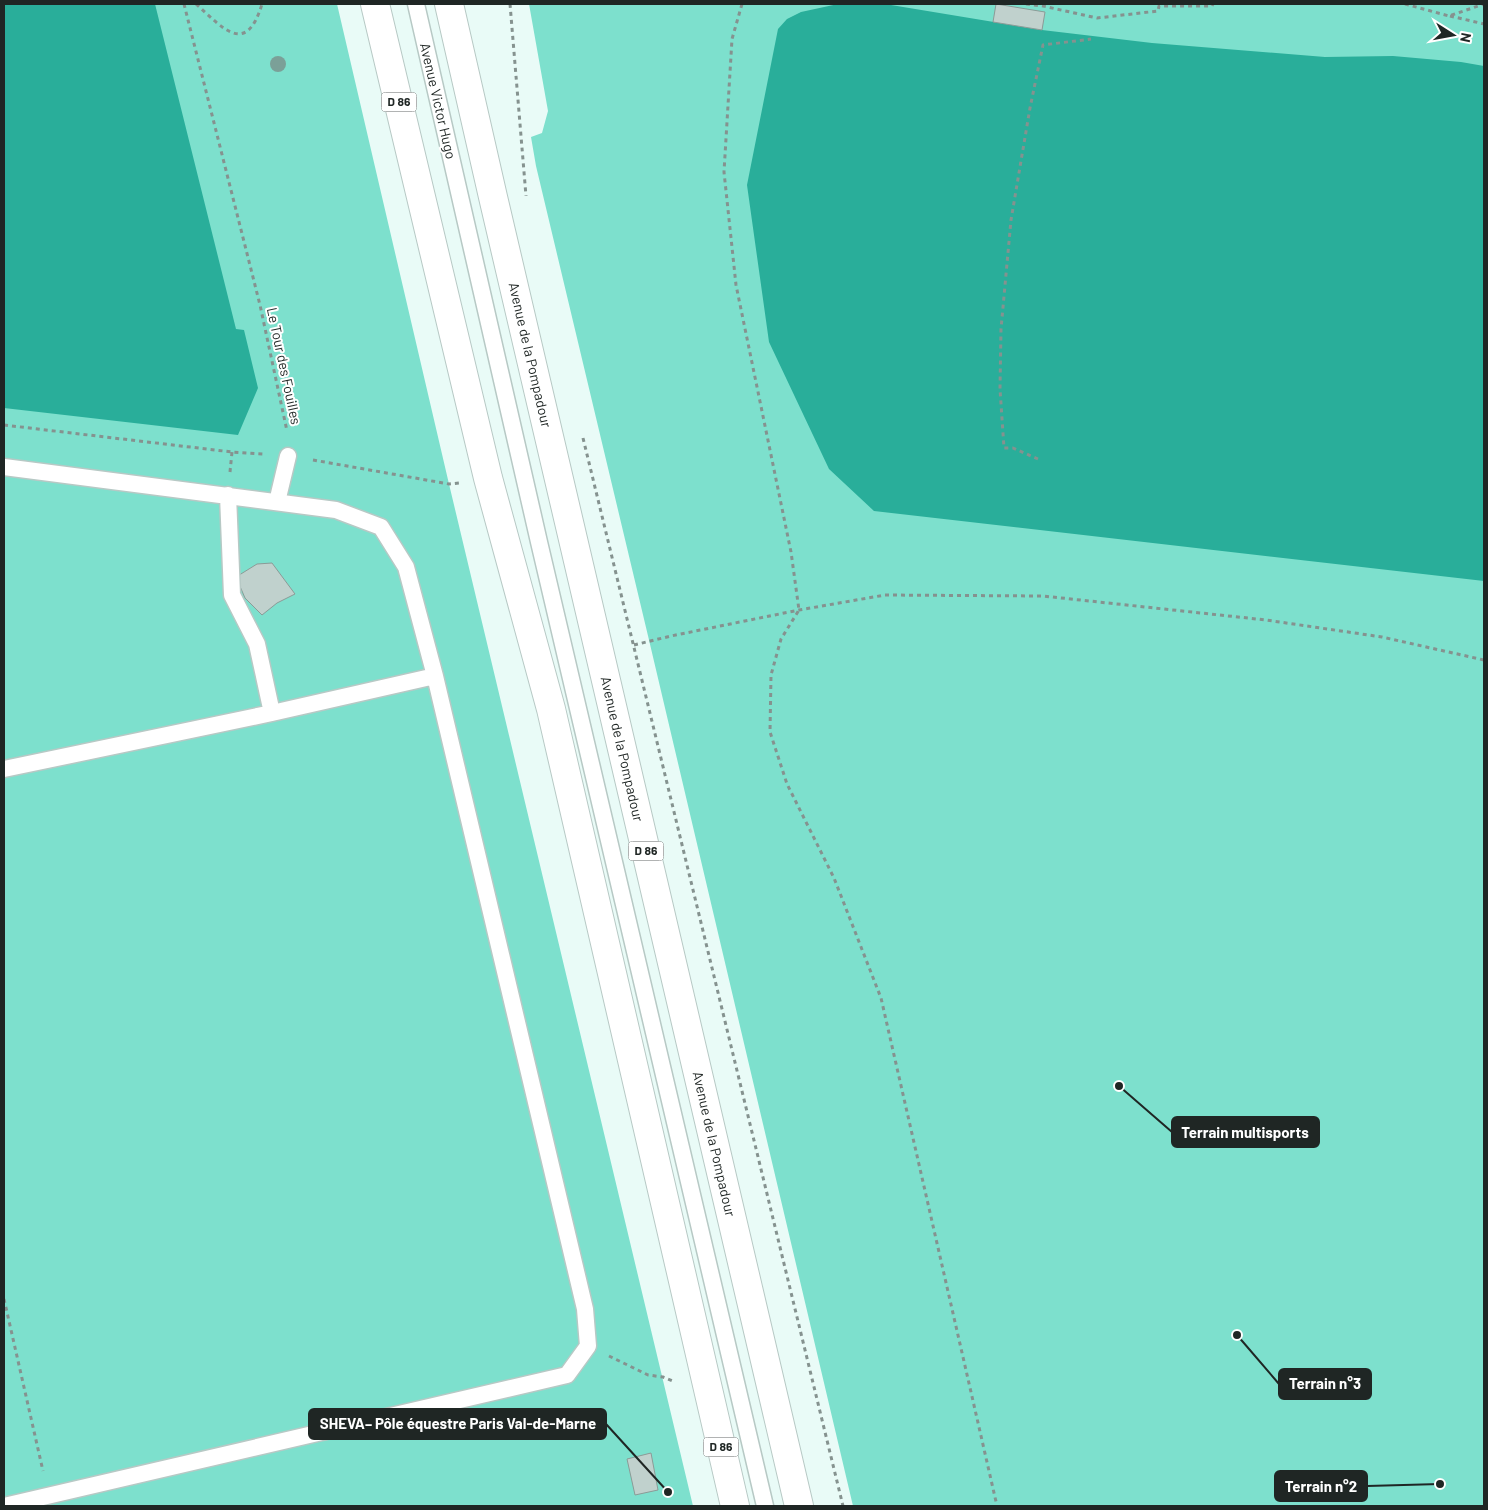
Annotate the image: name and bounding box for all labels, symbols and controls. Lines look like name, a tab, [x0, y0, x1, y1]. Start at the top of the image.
north arrow	[1428, 10, 1478, 60]
text: N	[1457, 31, 1475, 44]
street label: Avenue Victor Hugo	[417, 41, 460, 161]
road number: D 86	[382, 92, 416, 111]
street label: Avenue de la Pompadour	[506, 281, 555, 429]
street label: Le Tour des Fouilles	[264, 306, 305, 426]
street label: Avenue de la Pompadour	[598, 675, 647, 823]
road number: D 86	[628, 841, 664, 860]
street label: Avenue de la Pompadour	[690, 1070, 739, 1218]
callout: Terrain multisports	[1172, 1117, 1319, 1147]
text: Terrain multisports	[1181, 1123, 1309, 1141]
callout: Terrain n°3	[1279, 1369, 1371, 1399]
text: Terrain n°3	[1289, 1374, 1361, 1392]
callout: SHEVA– Pôle équestre Paris Val-de-Marne	[309, 1409, 606, 1439]
text: SHEVA– Pôle équestre Paris Val-de-Marne	[320, 1414, 596, 1432]
road number: D 86	[704, 1438, 738, 1456]
callout: Terrain n°2	[1275, 1471, 1367, 1501]
text: Terrain n°2	[1285, 1477, 1357, 1495]

